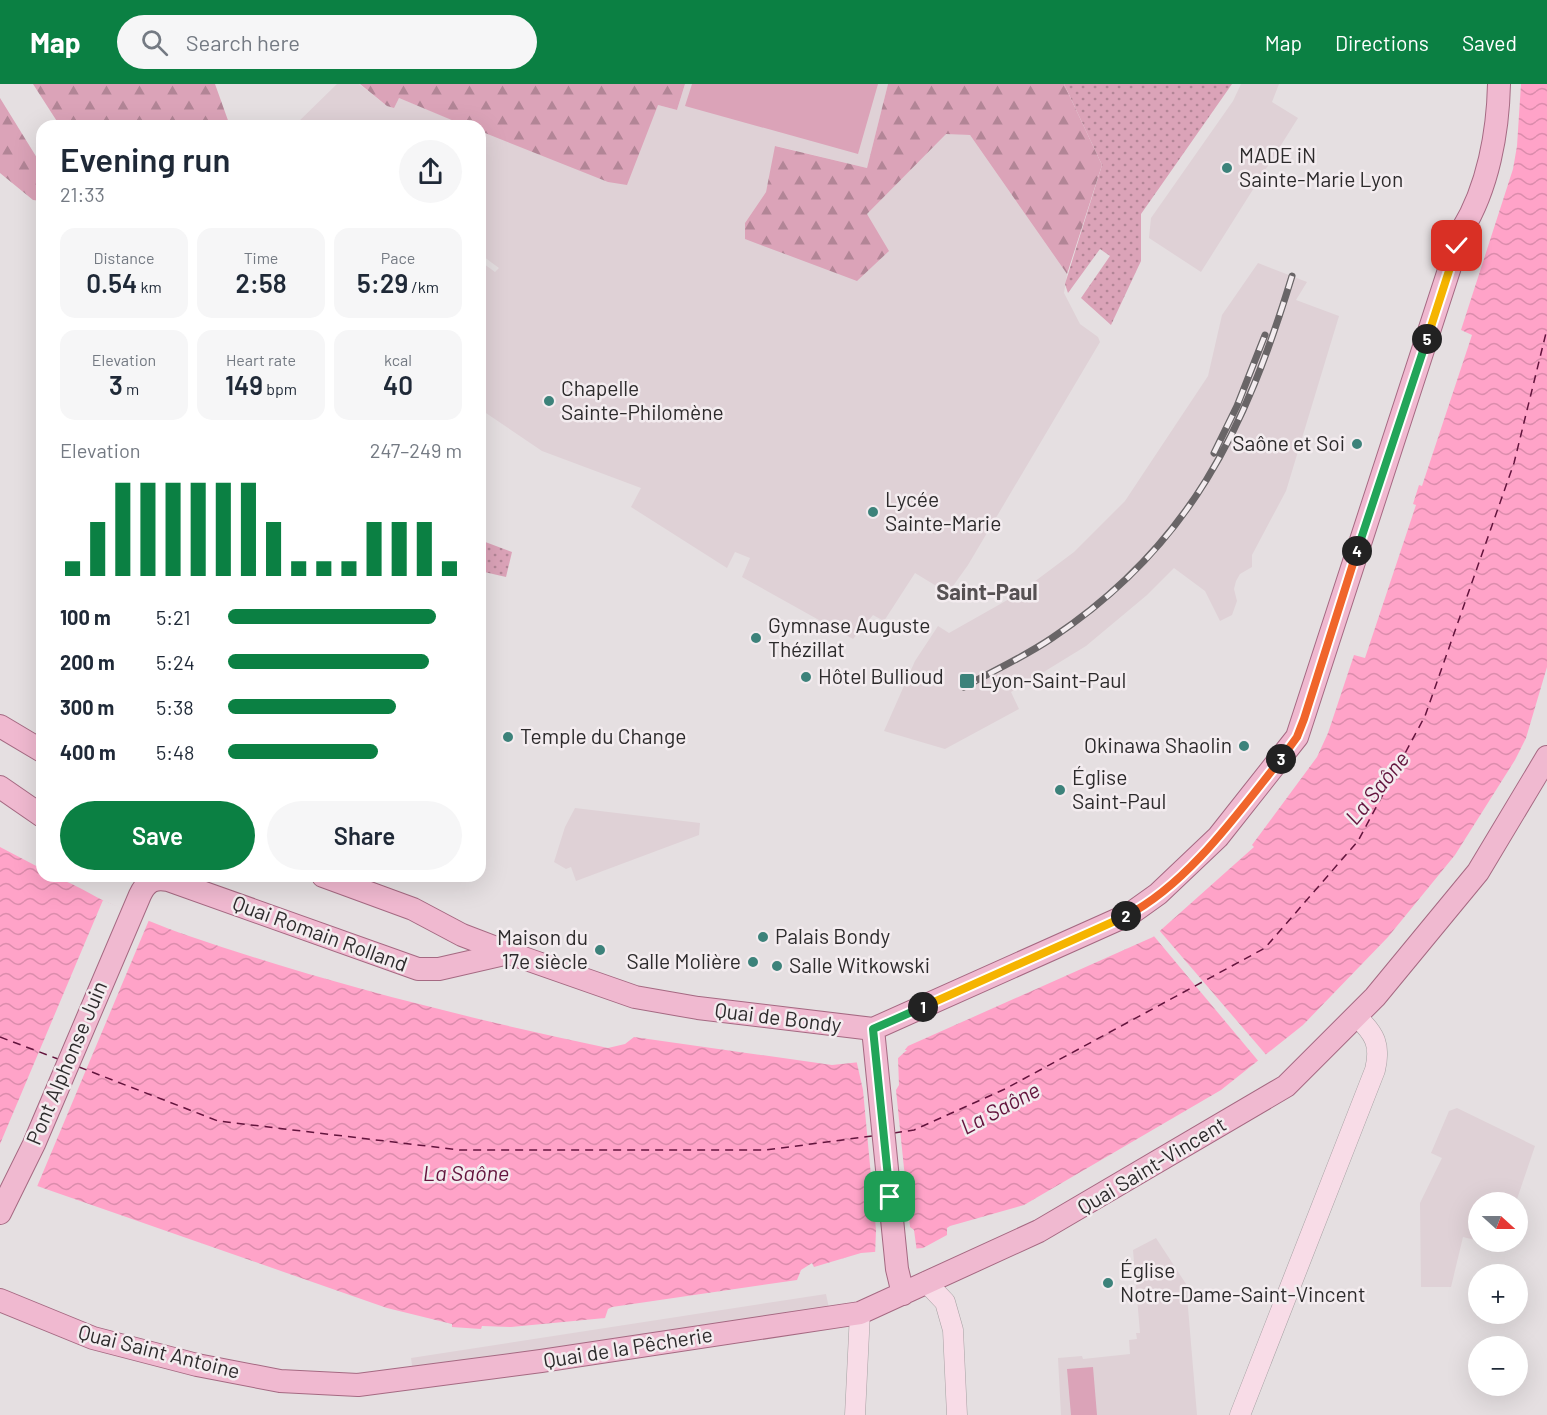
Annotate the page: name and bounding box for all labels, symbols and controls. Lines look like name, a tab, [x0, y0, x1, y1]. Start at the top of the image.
search box	[117, 15, 537, 69]
text: Map	[30, 25, 81, 59]
icon: search	[138, 26, 171, 59]
text: Search here	[186, 29, 300, 55]
text: Map	[1265, 30, 1302, 55]
text: Directions	[1335, 30, 1429, 55]
text: Saved	[1462, 30, 1517, 55]
text: Evening run	[60, 139, 230, 179]
button: share	[399, 140, 462, 203]
place label: MADE iN Sainte-Marie Lyon	[1239, 142, 1403, 191]
marker: MADE iN Sainte-Marie Lyon	[1220, 161, 1234, 175]
text: 21:33	[60, 182, 105, 206]
pin	[1431, 220, 1482, 271]
icon: check	[1440, 229, 1473, 262]
text: Distance	[94, 248, 154, 267]
text: Time	[244, 248, 278, 267]
text: Pace	[381, 248, 415, 267]
text: 0.54	[86, 267, 137, 298]
text: 2:58	[235, 267, 287, 298]
text: 5:29	[357, 267, 408, 298]
text: km	[137, 277, 162, 296]
text: /km	[408, 277, 439, 296]
pin: 5	[1412, 324, 1442, 354]
text: 5	[1423, 329, 1431, 348]
text: Elevation	[92, 350, 156, 369]
text: Heart rate	[226, 350, 296, 369]
text: kcal	[384, 350, 412, 369]
text: 3	[109, 369, 123, 400]
text: 149	[225, 369, 263, 400]
text: 40	[383, 369, 413, 400]
place label: Chapelle Sainte-Philomène	[561, 375, 724, 424]
text: m	[123, 379, 139, 398]
text: bpm	[263, 379, 297, 398]
marker: Chapelle Sainte-Philomène	[542, 394, 556, 408]
place label: Saône et Soi	[1232, 430, 1345, 455]
marker: Saône et Soi	[1350, 437, 1364, 451]
text: Elevation	[60, 438, 141, 462]
text: 247–249 m	[370, 438, 462, 462]
place label: Lycée Sainte-Marie	[885, 486, 1001, 535]
marker: Lycée Sainte-Marie	[866, 505, 880, 519]
pin: 4	[1342, 536, 1372, 566]
text: 4	[1352, 541, 1362, 560]
district label: Saint-Paul	[936, 578, 1038, 604]
text: 100 m	[60, 605, 111, 629]
text: 5:21	[156, 605, 191, 629]
place label: Gymnase Auguste Thézillat	[768, 612, 931, 661]
marker: Gymnase Auguste Thézillat	[749, 631, 763, 645]
text: 200 m	[60, 650, 115, 674]
text: 5:24	[156, 650, 195, 674]
place label: Hôtel Bullioud	[818, 663, 944, 688]
place label: Lyon-Saint-Paul	[980, 667, 1126, 692]
marker: Hôtel Bullioud	[799, 670, 813, 684]
marker: Lyon-Saint-Paul	[958, 672, 976, 690]
text: 300 m	[60, 695, 114, 719]
text: 5:38	[156, 695, 194, 719]
place label: Temple du Change	[520, 723, 686, 748]
marker: Temple du Change	[501, 730, 515, 744]
place label: Okinawa Shaolin	[1084, 732, 1232, 757]
marker: Okinawa Shaolin	[1237, 739, 1251, 753]
text: 400 m	[60, 740, 116, 764]
text: 5:48	[156, 740, 195, 764]
pin: 3	[1266, 744, 1296, 774]
water label: La Saône	[1339, 746, 1413, 829]
text: 3	[1277, 749, 1285, 768]
place label: Église Saint-Paul	[1072, 764, 1166, 813]
marker: Église Saint-Paul	[1053, 783, 1067, 797]
button: Save	[60, 801, 255, 870]
button: Share	[267, 801, 462, 870]
street label: Quai Romain Rolland	[230, 889, 411, 976]
pin: 2	[1111, 901, 1141, 931]
text: 2	[1122, 906, 1130, 925]
place label: Palais Bondy	[775, 923, 891, 948]
place label: Maison du 17e siècle	[497, 924, 588, 973]
marker: Palais Bondy	[756, 930, 770, 944]
marker: Maison du 17e siècle	[593, 943, 607, 957]
place label: Salle Molière	[626, 948, 741, 973]
place label: Salle Witkowski	[789, 952, 930, 977]
marker: Salle Molière	[746, 955, 760, 969]
marker: Salle Witkowski	[770, 959, 784, 973]
street label: Pont Alphonse Juin	[20, 977, 111, 1148]
pin: 1	[908, 992, 938, 1022]
street label: Quai de Bondy	[713, 996, 843, 1037]
text: 1	[920, 997, 926, 1016]
water label: La Saône	[955, 1075, 1044, 1139]
street label: Quai Saint-Vincent	[1072, 1111, 1230, 1219]
water label: La Saône	[423, 1159, 509, 1185]
pin	[864, 1171, 915, 1222]
icon: arrive	[873, 1180, 906, 1213]
north arrow	[1468, 1192, 1528, 1252]
map controls	[1468, 1192, 1528, 1396]
place label: Église Notre-Dame-Saint-Vincent	[1120, 1257, 1366, 1306]
button: +	[1468, 1264, 1528, 1324]
marker: Église Notre-Dame-Saint-Vincent	[1101, 1276, 1115, 1290]
street label: Quai Saint Antoine	[76, 1318, 243, 1383]
street label: Quai de la Pêcherie	[541, 1321, 714, 1372]
button: −	[1468, 1336, 1528, 1396]

